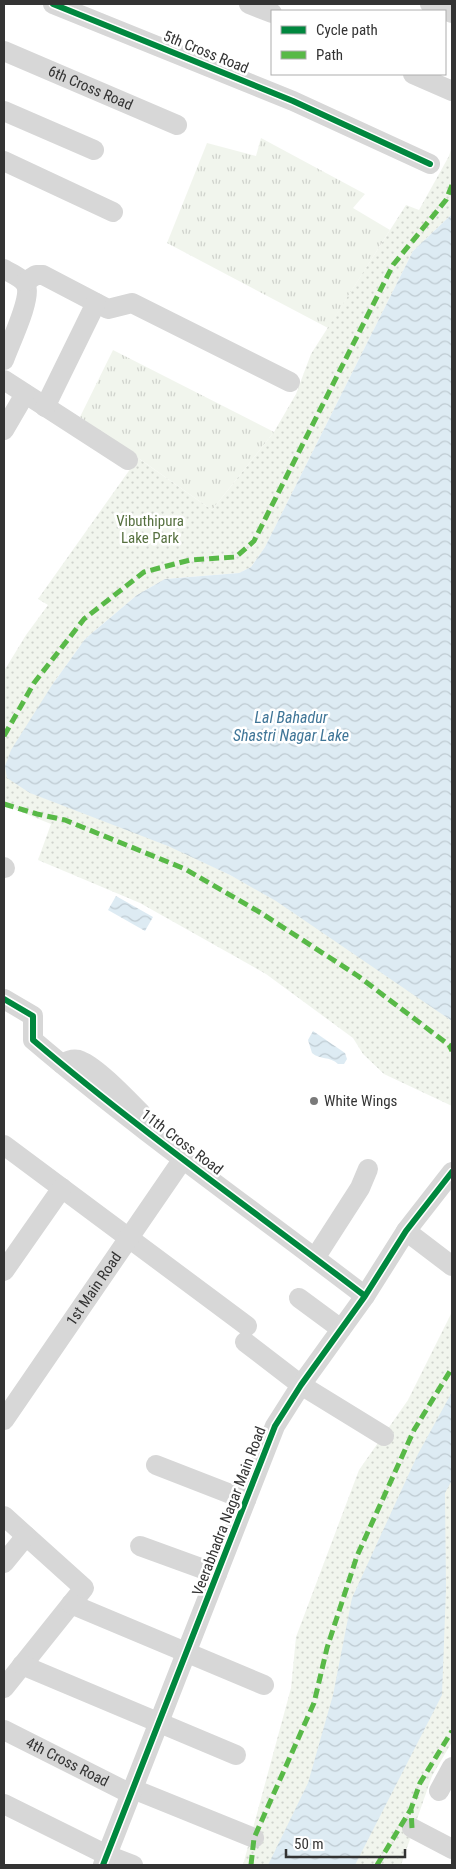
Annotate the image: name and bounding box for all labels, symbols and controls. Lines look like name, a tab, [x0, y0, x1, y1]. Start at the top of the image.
legend	[271, 10, 446, 75]
text: Cycle path	[316, 21, 378, 39]
street label: 5th Cross Road	[161, 27, 251, 77]
text: Path	[316, 46, 343, 64]
street label: 6th Cross Road	[45, 62, 135, 114]
park label: Vibuthipura Lake Park	[116, 512, 184, 547]
water label: Lal Bahadur Shastri Nagar Lake	[233, 708, 349, 745]
place label: White Wings	[324, 1092, 398, 1110]
marker: White Wings	[308, 1095, 320, 1107]
street label: 11th Cross Road	[138, 1105, 226, 1179]
street label: 1st Main Road	[62, 1249, 125, 1329]
street label: Veerabhadra Nagar Main Road	[188, 1424, 270, 1598]
street label: 4th Cross Road	[23, 1734, 112, 1790]
scale bar	[286, 1826, 405, 1858]
text: 50 m	[294, 1835, 324, 1853]

